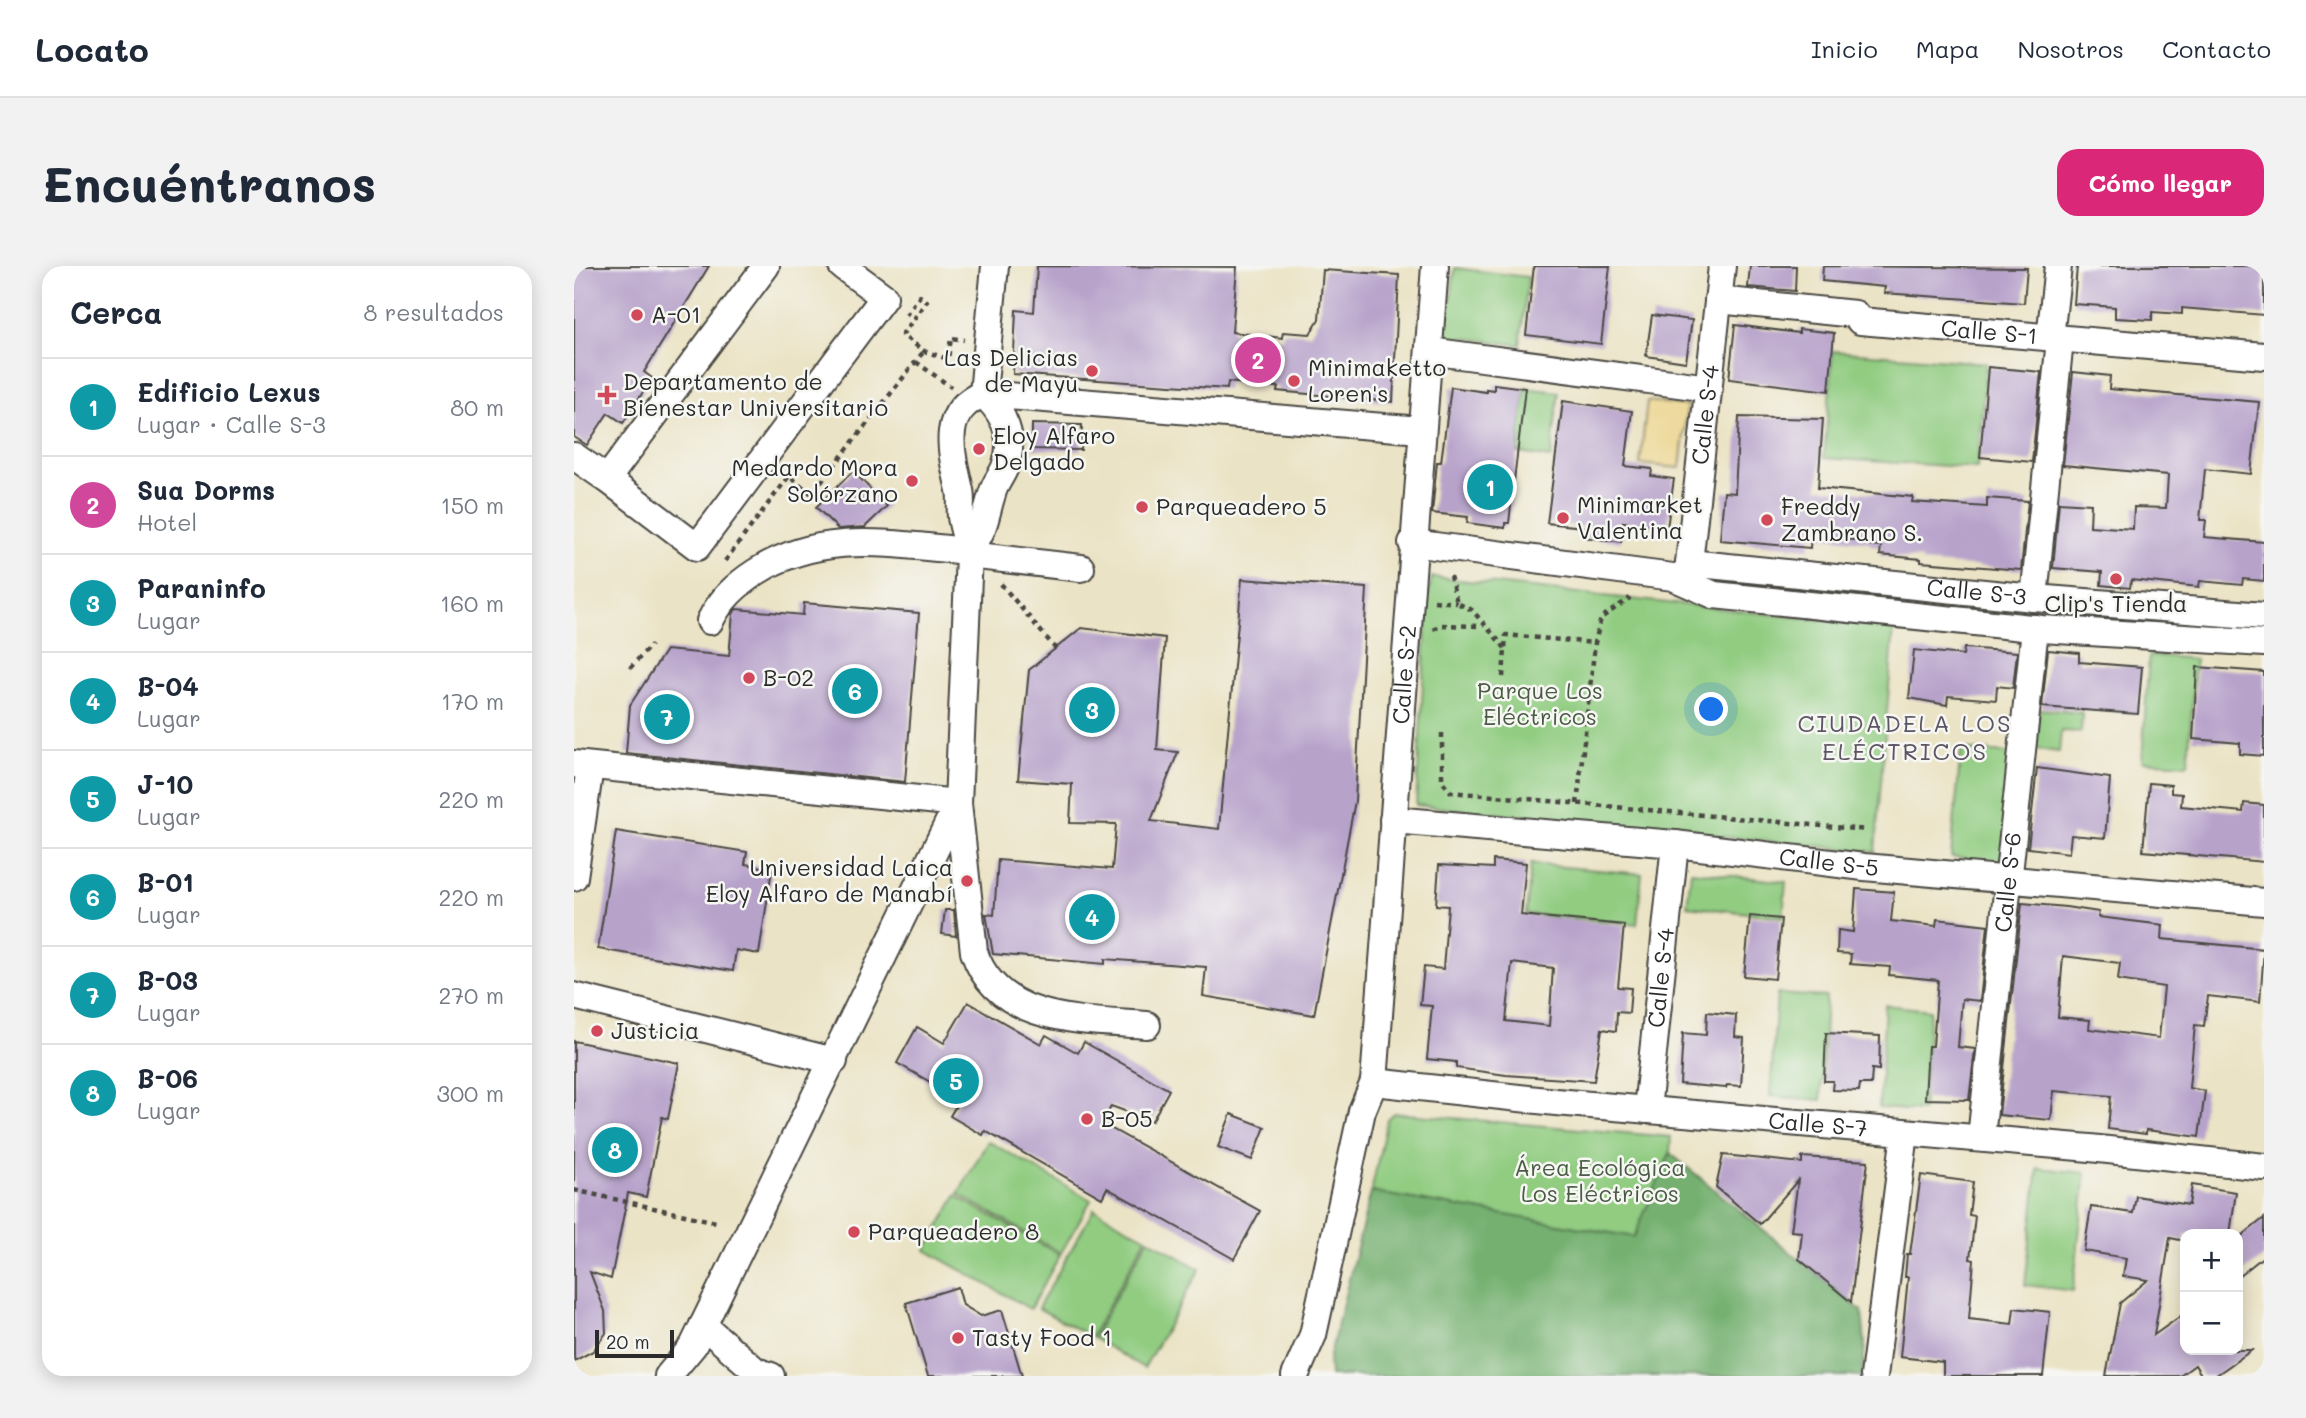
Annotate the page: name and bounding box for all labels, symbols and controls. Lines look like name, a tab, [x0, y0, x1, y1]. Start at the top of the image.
text: Locato	[35, 27, 149, 70]
text: Inicio	[1811, 33, 1878, 64]
text: Mapa	[1916, 33, 1980, 64]
text: Nosotros	[2018, 33, 2124, 64]
text: Contacto	[2162, 33, 2271, 64]
button: Cómo llegar	[2057, 149, 2264, 216]
text: Encuéntranos	[42, 151, 376, 214]
text: Cerca	[70, 292, 162, 332]
text: 8 resultados	[364, 297, 504, 327]
place label: A-01	[651, 299, 701, 329]
marker: A-01	[629, 307, 645, 323]
street label: Calle S-1	[1940, 312, 2039, 350]
pin: 2	[1235, 334, 1281, 386]
place label: Las Delicias de Mayu	[944, 342, 1078, 398]
place label: Minimaketto Loren's	[1308, 352, 1446, 408]
marker: Las Delicias de Mayu	[1084, 363, 1100, 379]
street label: Calle S-4	[1684, 363, 1725, 466]
place label: Departamento de Bienestar Universitario	[623, 366, 888, 422]
marker: Minimaketto Loren's	[1286, 373, 1302, 389]
text: Edificio Lexus	[137, 375, 321, 409]
marker: Departamento de Bienestar Universitario	[597, 385, 617, 405]
text: 1	[88, 392, 98, 422]
text: 80 m	[450, 392, 504, 422]
text: Lugar · Calle S-3	[137, 409, 326, 439]
place label: Eloy Alfaro Delgado	[993, 420, 1115, 476]
marker: Eloy Alfaro Delgado	[971, 441, 987, 457]
place label: Medardo Mora Solórzano	[732, 452, 898, 508]
pin: 1	[1467, 461, 1513, 513]
text: Sua Dorms	[137, 473, 275, 507]
marker: Medardo Mora Solórzano	[904, 473, 920, 489]
place label: Minimarket Valentina	[1577, 489, 1703, 545]
text: 2	[87, 490, 99, 520]
text: 150 m	[440, 490, 504, 520]
place label: Parqueadero 5	[1156, 491, 1327, 521]
place label: Freddy Zambrano S.	[1781, 491, 1923, 547]
marker: Parqueadero 5	[1134, 499, 1150, 515]
text: Hotel	[137, 507, 197, 537]
marker: Minimarket Valentina	[1555, 510, 1571, 526]
marker: Freddy Zambrano S.	[1759, 512, 1775, 528]
text: Paraninfo	[137, 571, 266, 605]
street label: Calle S-3	[1925, 571, 2028, 611]
marker: Clip's Tienda	[2108, 571, 2124, 587]
text: 3	[86, 588, 100, 618]
text: 160 m	[440, 588, 504, 618]
place label: Clip's Tienda	[2045, 588, 2187, 618]
text: Lugar	[137, 605, 201, 635]
street label: Calle S-2	[1385, 624, 1422, 725]
place label: B-02	[763, 662, 814, 692]
pin: 6	[832, 665, 878, 717]
text: B-04	[137, 669, 199, 703]
marker: B-02	[741, 670, 757, 686]
park label: Parque Los Eléctricos	[1477, 675, 1603, 731]
pin: 3	[1069, 684, 1115, 736]
text: 4	[86, 686, 100, 716]
text: 170 m	[441, 686, 504, 716]
pin: 7	[644, 691, 690, 743]
your location	[1694, 692, 1728, 726]
text: Lugar	[137, 703, 201, 733]
district label: CIUDADELA LOS ELÉCTRICOS	[1797, 707, 2013, 766]
text: J-10	[137, 767, 193, 801]
text: 5	[86, 784, 100, 814]
text: 220 m	[438, 784, 504, 814]
text: Lugar	[137, 801, 201, 831]
street label: Calle S-6	[1987, 831, 2027, 934]
street label: Calle S-5	[1777, 841, 1880, 882]
place label: Universidad Laica Eloy Alfaro de Manabí	[706, 852, 953, 908]
text: B-01	[137, 865, 194, 899]
marker: Universidad Laica Eloy Alfaro de Manabí	[959, 873, 975, 889]
text: 6	[86, 882, 100, 912]
text: 220 m	[438, 882, 504, 912]
pin: 4	[1069, 891, 1115, 943]
text: Lugar	[137, 899, 201, 929]
street label: Calle S-4	[1640, 926, 1680, 1029]
text: B-03	[137, 963, 198, 997]
text: 7	[87, 980, 99, 1010]
text: 270 m	[439, 980, 504, 1010]
text: Lugar	[137, 997, 201, 1027]
place label: Justicia	[611, 1015, 699, 1045]
marker: Justicia	[589, 1023, 605, 1039]
pin: 5	[933, 1055, 979, 1107]
text: B-06	[137, 1061, 198, 1095]
text: 8	[86, 1078, 100, 1108]
text: 300 m	[436, 1078, 504, 1108]
text: Lugar	[137, 1095, 201, 1125]
place label: B-05	[1101, 1103, 1153, 1133]
street label: Calle S-7	[1767, 1104, 1869, 1143]
marker: B-05	[1079, 1111, 1095, 1127]
pin: 8	[592, 1124, 638, 1176]
park label: Área Ecológica Los Eléctricos	[1514, 1152, 1686, 1208]
place label: Parqueadero 8	[868, 1216, 1039, 1246]
marker: Parqueadero 8	[846, 1224, 862, 1240]
map controls	[2180, 1229, 2243, 1355]
button: +	[2180, 1229, 2243, 1292]
button: −	[2180, 1292, 2243, 1355]
place label: Tasty Food 1	[972, 1322, 1112, 1352]
scale bar	[595, 1327, 674, 1359]
text: 20 m	[606, 1329, 650, 1354]
marker: Tasty Food 1	[950, 1330, 966, 1346]

